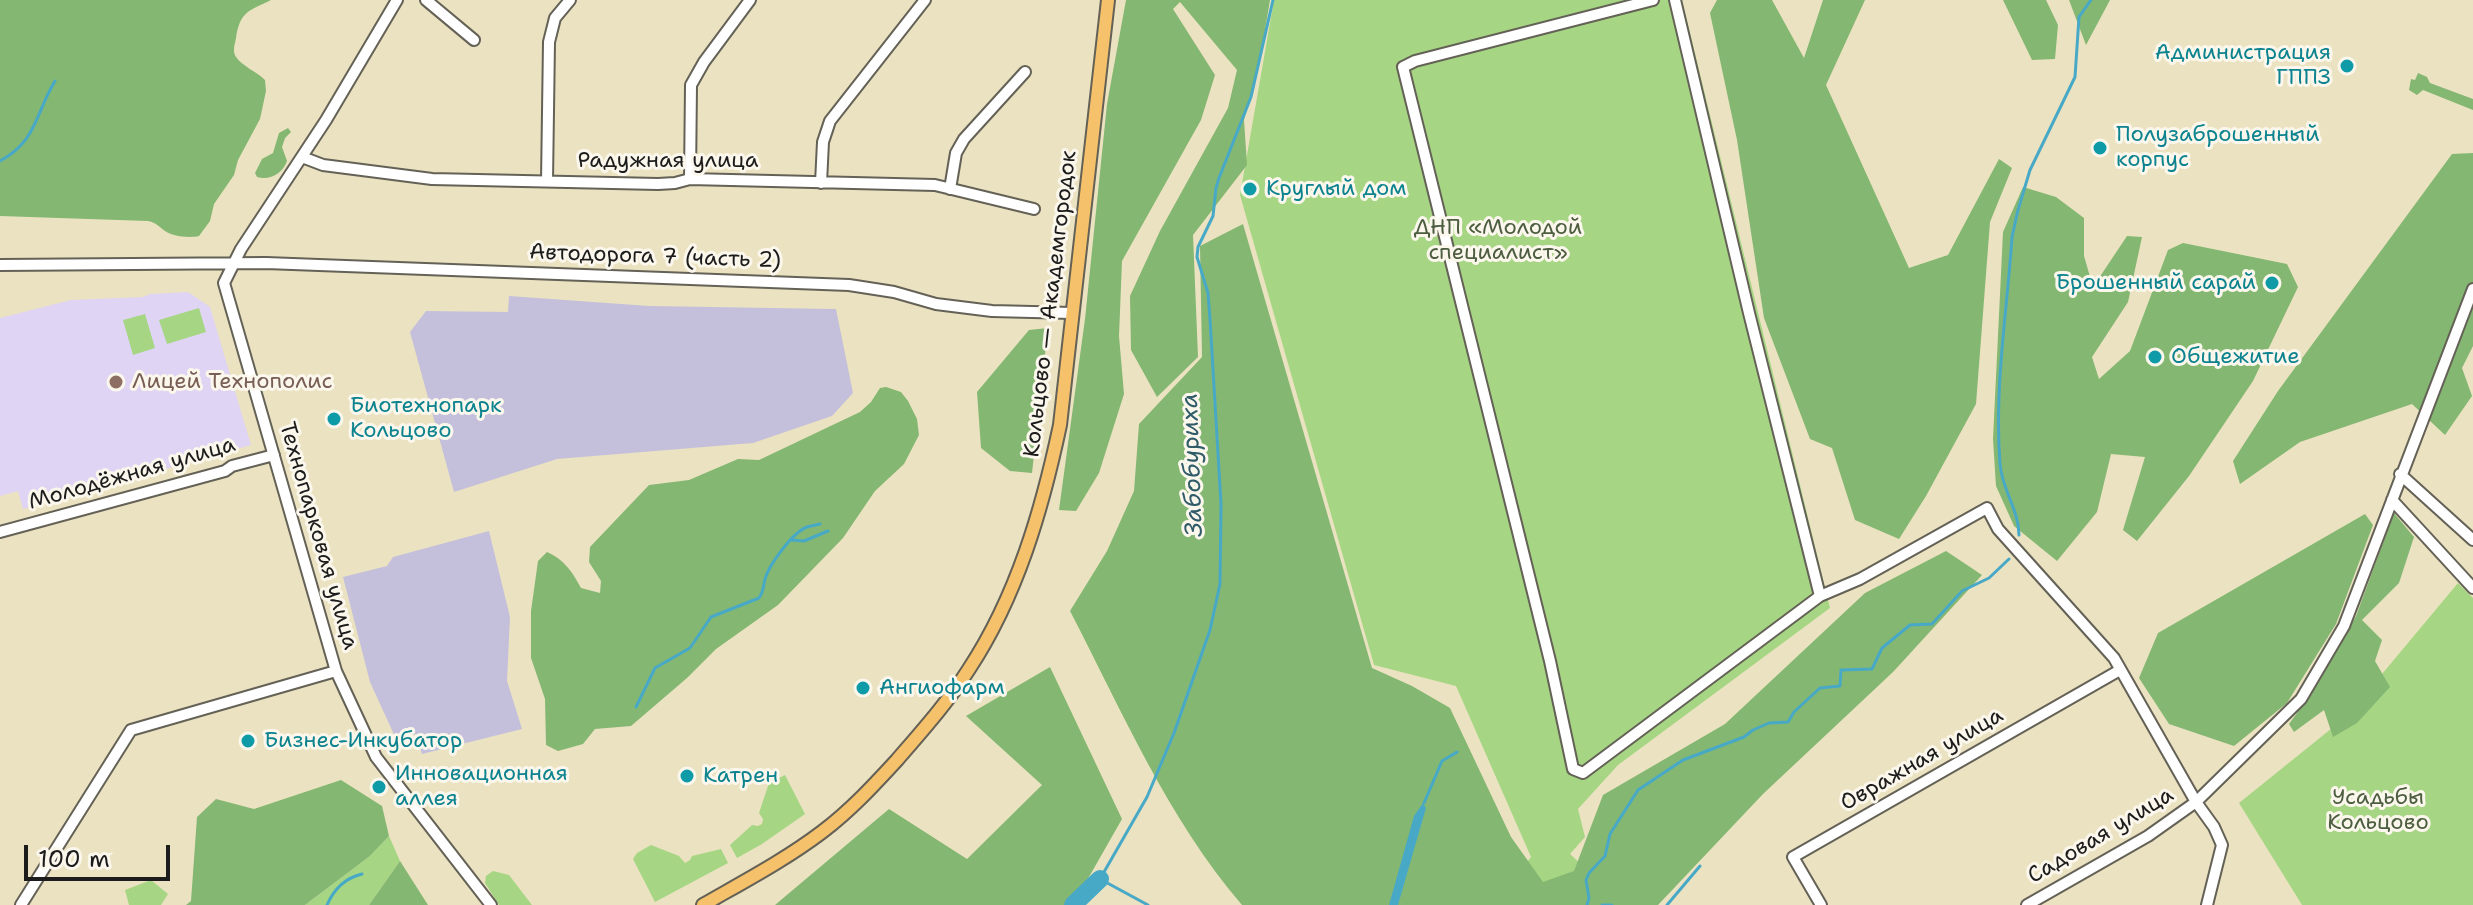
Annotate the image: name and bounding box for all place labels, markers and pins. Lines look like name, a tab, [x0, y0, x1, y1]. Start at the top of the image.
place label: Администрация ГППЗ	[2155, 40, 2331, 92]
marker: Администрация ГППЗ	[2338, 57, 2356, 75]
place label: Полузаброшенный корпус	[2116, 122, 2320, 174]
marker: Полузаброшенный корпус	[2091, 139, 2109, 157]
place label: Круглый дом	[1266, 176, 1406, 202]
marker: Круглый дом	[1241, 180, 1259, 198]
place label: Брошенный сарай	[2056, 270, 2256, 296]
marker: Брошенный сарай	[2263, 274, 2281, 292]
place label: Общежитие	[2171, 344, 2300, 370]
marker: Общежитие	[2146, 348, 2164, 366]
place label: Лицей Технополис	[132, 369, 332, 395]
marker: Лицей Технополис	[107, 373, 125, 391]
place label: Биотехнопарк Кольцово	[350, 393, 502, 444]
marker: Биотехнопарк Кольцово	[325, 410, 343, 428]
place label: Ангиофарм	[879, 675, 1005, 701]
marker: Ангиофарм	[854, 679, 872, 697]
place label: Бизнес-Инкубатор	[264, 728, 462, 754]
marker: Бизнес-Инкубатор	[239, 732, 257, 750]
place label: Инновационная аллея	[395, 761, 568, 812]
place label: Катрен	[703, 763, 778, 789]
marker: Катрен	[678, 767, 696, 785]
marker: Инновационная аллея	[370, 778, 388, 796]

